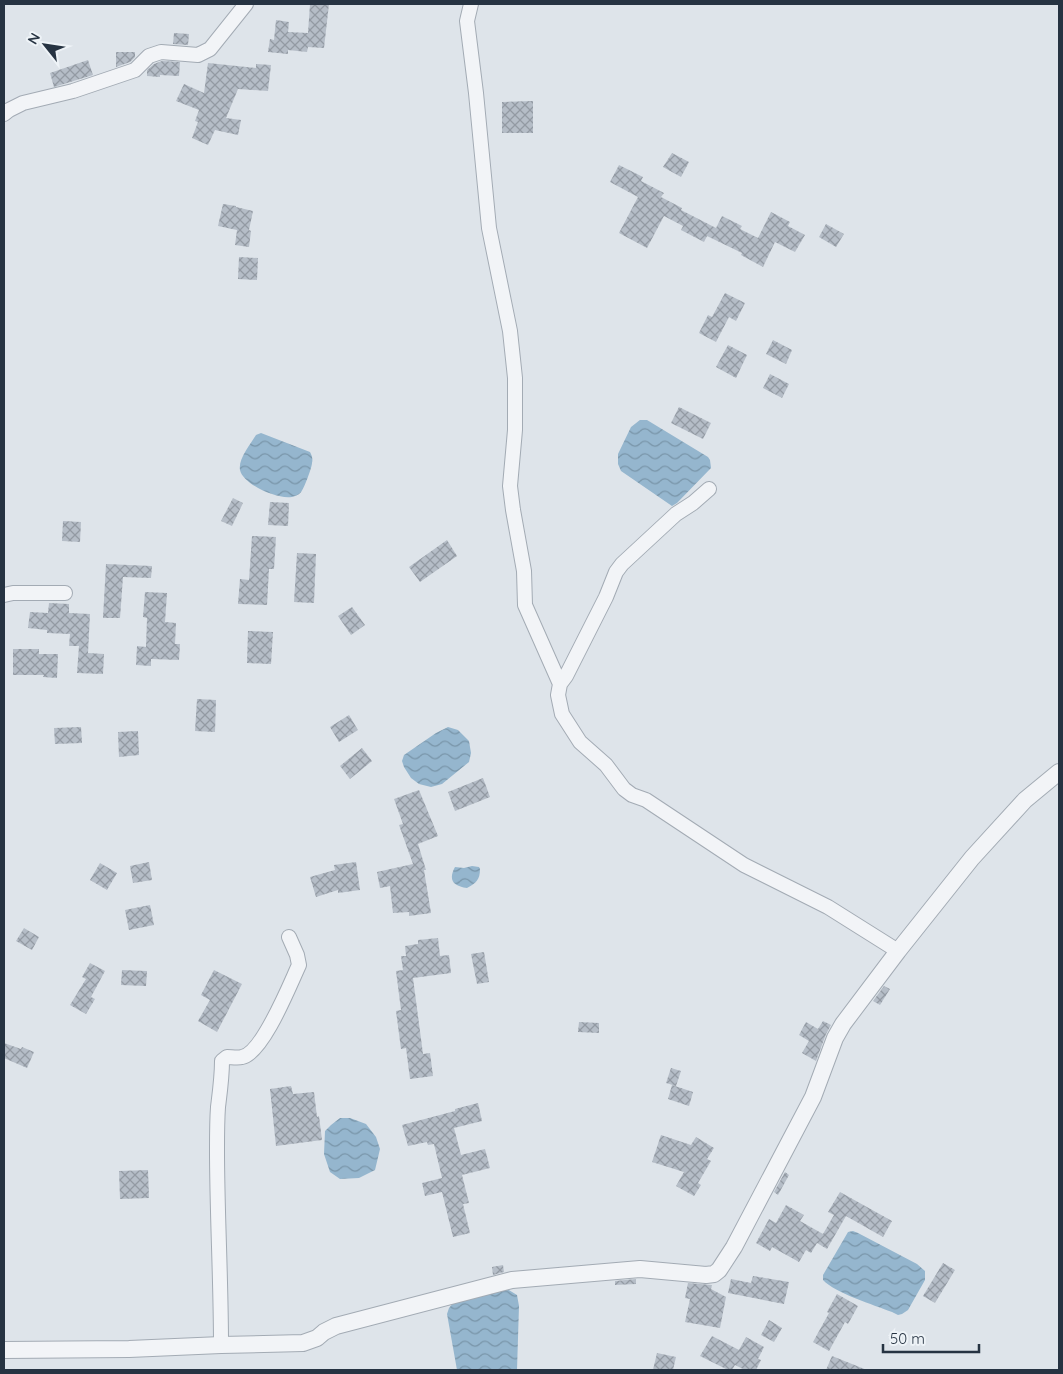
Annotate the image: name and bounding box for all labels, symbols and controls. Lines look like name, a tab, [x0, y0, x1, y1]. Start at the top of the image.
north arrow	[20, 20, 70, 70]
text: N	[23, 30, 44, 47]
scale bar	[883, 1322, 979, 1354]
text: 50 m	[890, 1329, 925, 1348]

